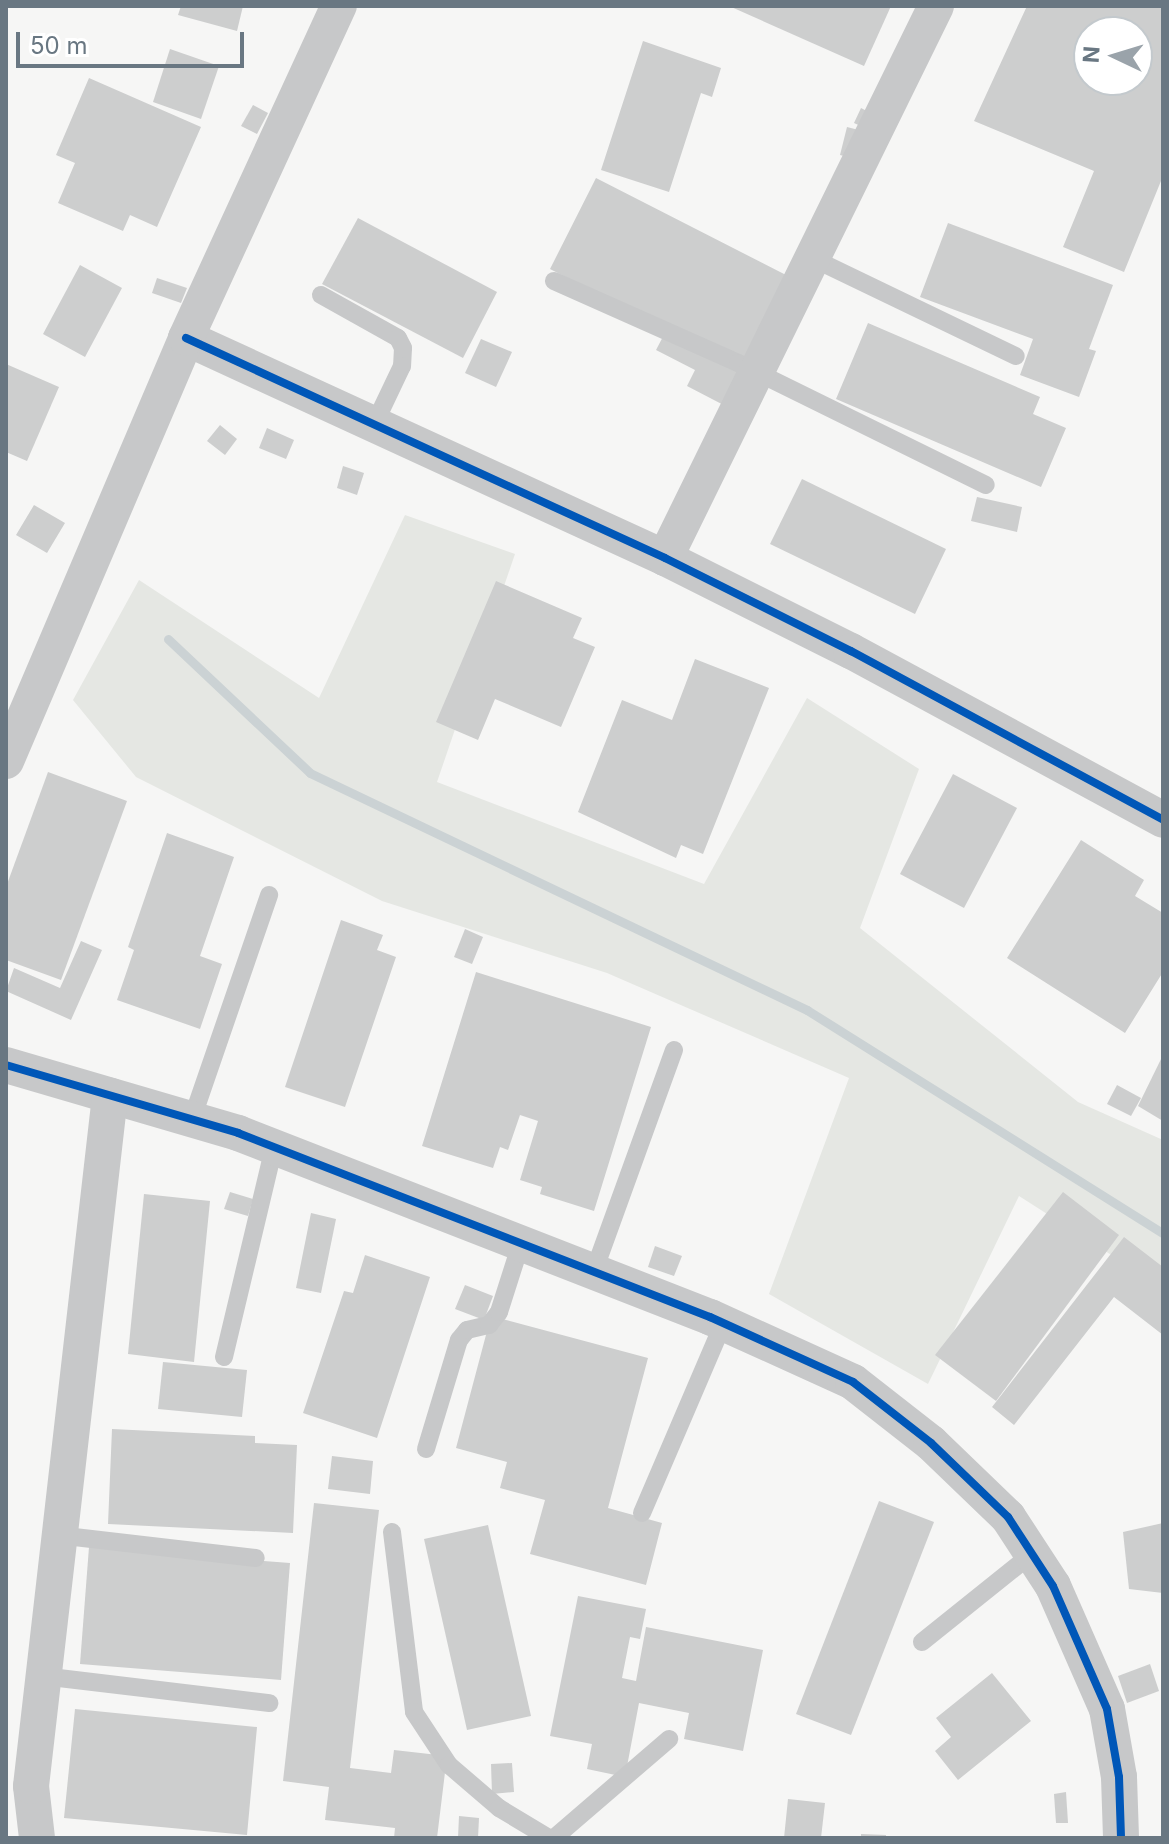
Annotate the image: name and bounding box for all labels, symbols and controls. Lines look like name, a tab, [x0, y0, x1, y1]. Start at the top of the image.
scale bar	[20, 16, 248, 66]
north arrow	[1073, 16, 1153, 96]
text: 50 m	[30, 31, 88, 60]
text: N	[1078, 45, 1105, 64]

